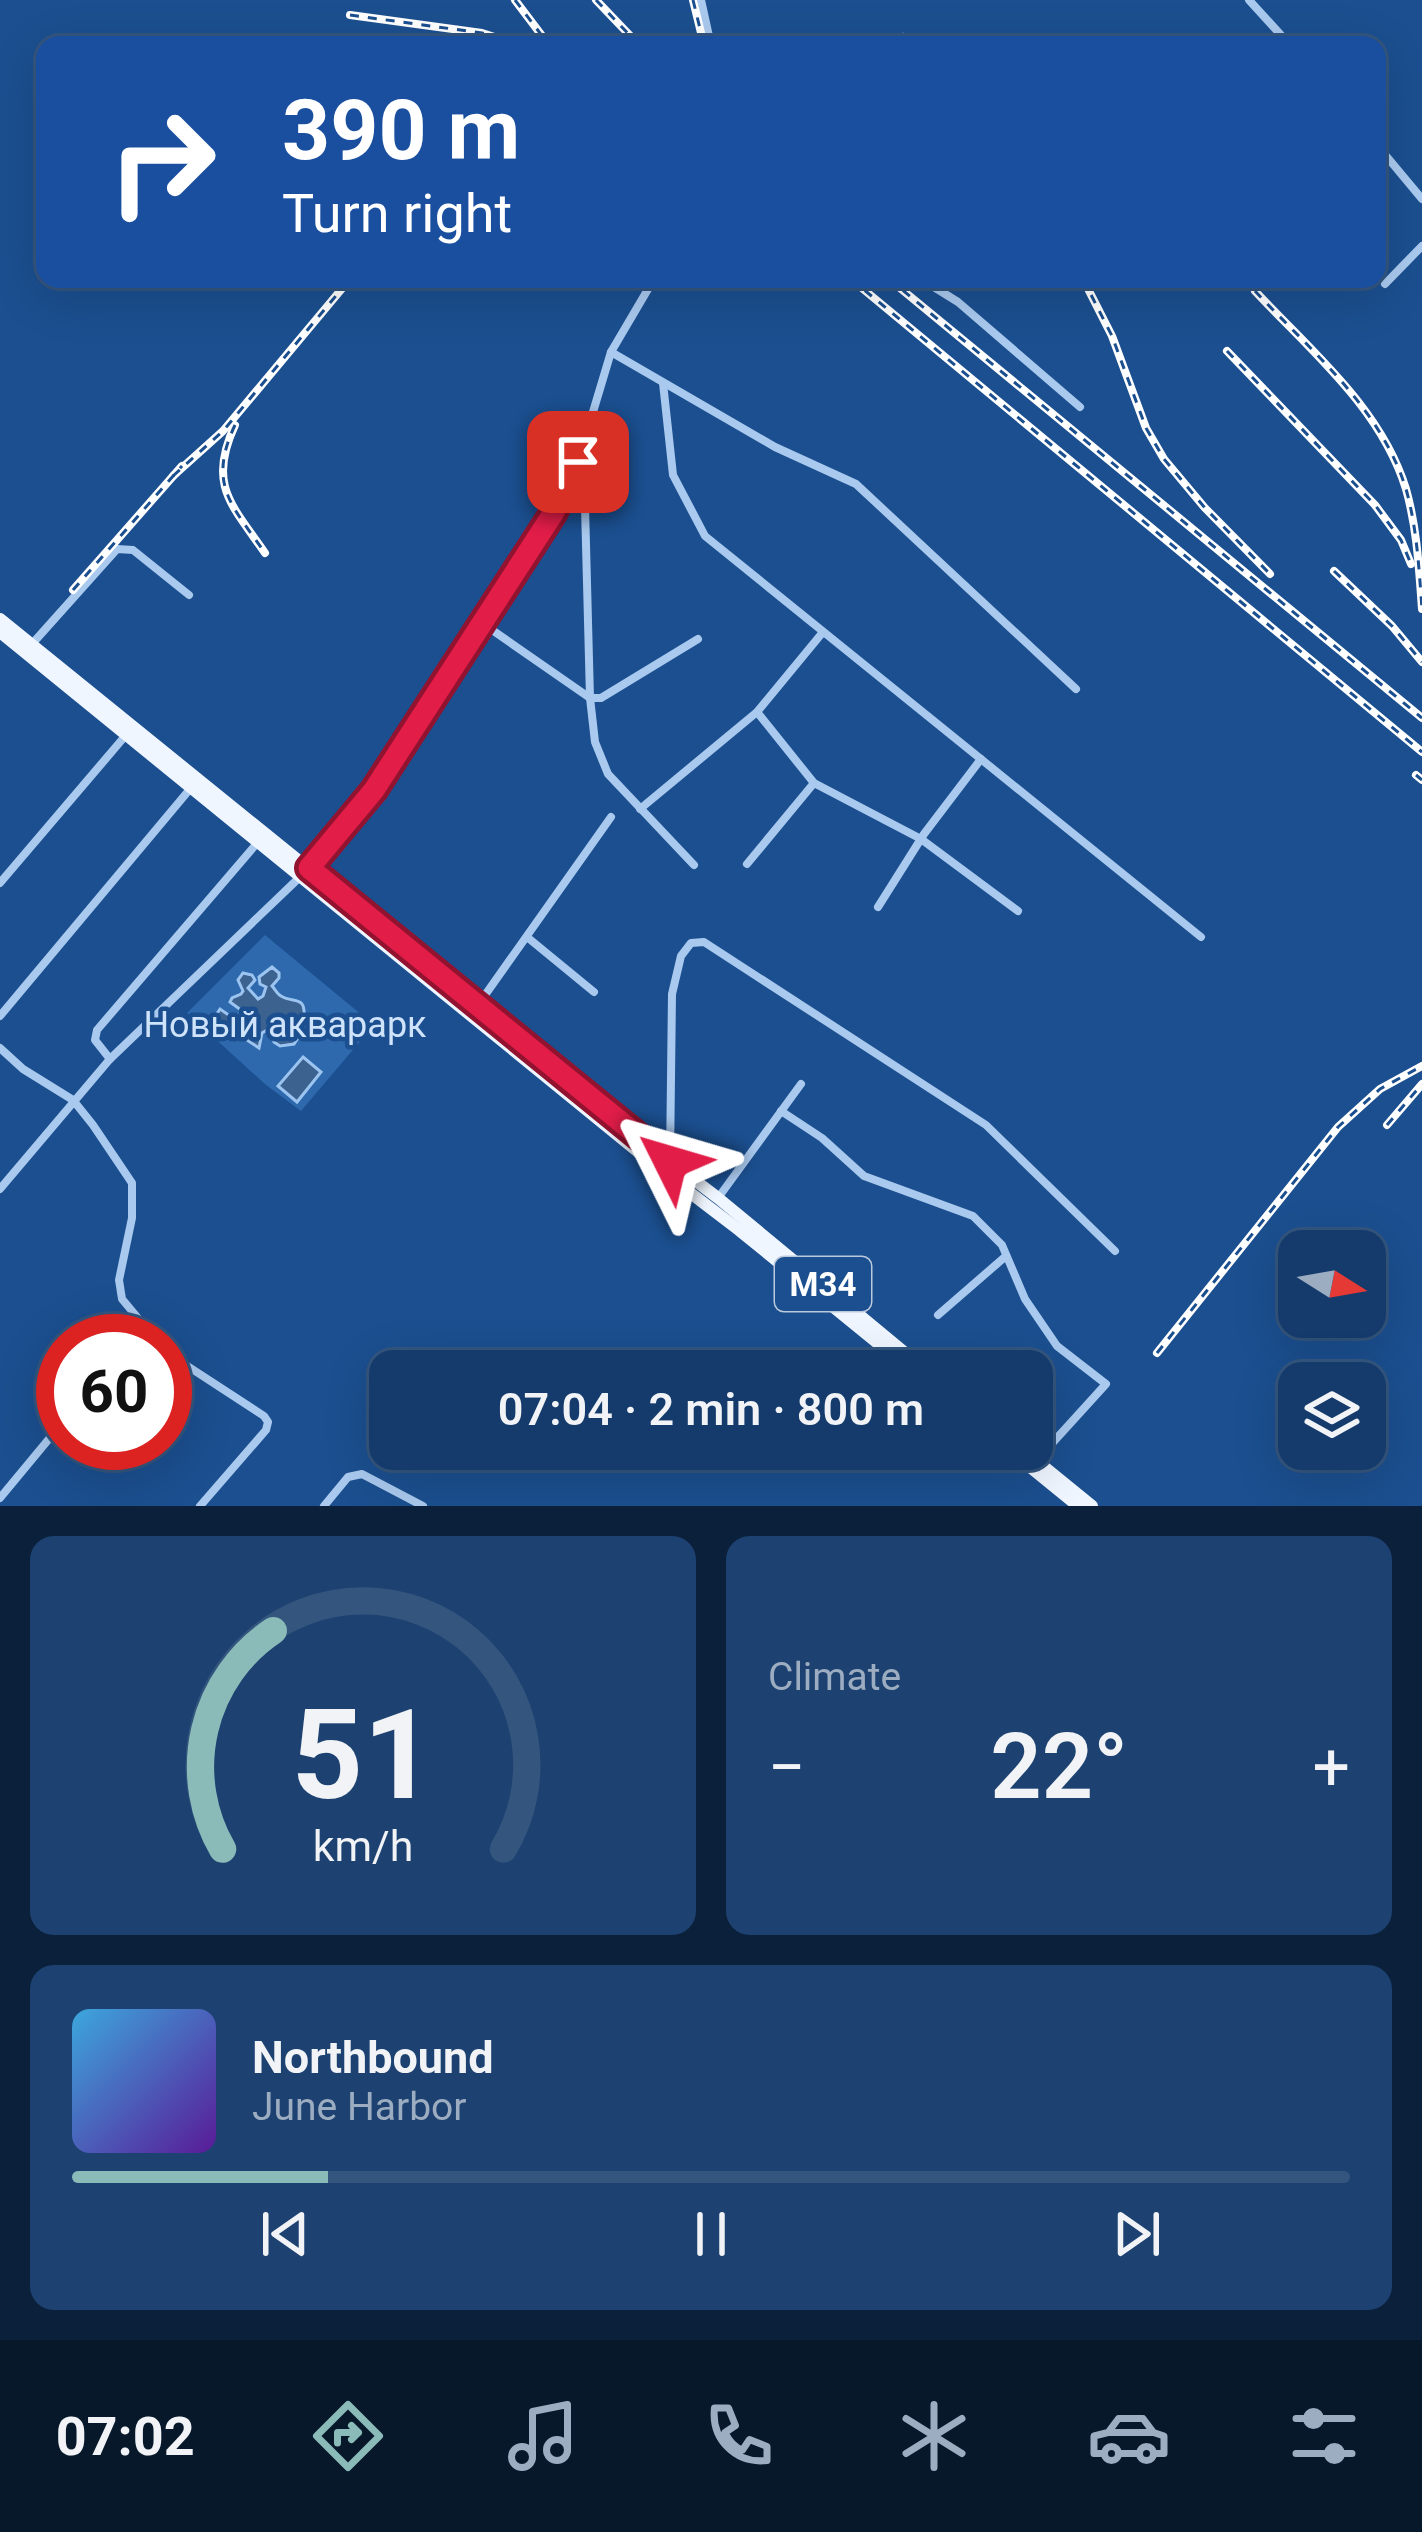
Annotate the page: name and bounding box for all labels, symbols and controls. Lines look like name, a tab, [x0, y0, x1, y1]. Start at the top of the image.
text: 390 m	[282, 81, 520, 180]
icon: right	[84, 84, 240, 240]
text: Turn right	[282, 182, 512, 245]
pin	[527, 411, 629, 513]
icon: arrive	[545, 429, 611, 495]
park label: Новый акварарк	[143, 1004, 427, 1046]
position arrow	[607, 1099, 733, 1225]
north arrow	[1278, 1230, 1386, 1338]
map controls	[1278, 1230, 1386, 1470]
road number: M34	[775, 1257, 871, 1311]
speed limit sign: 60	[36, 1314, 192, 1470]
button: layers	[1278, 1362, 1386, 1470]
text: 07:04 · 2 min · 800 m	[498, 1383, 924, 1436]
text: Climate	[768, 1654, 901, 1700]
text: 51	[291, 1682, 435, 1828]
text: 22°	[990, 1715, 1128, 1820]
text: −	[768, 1729, 806, 1806]
text: +	[1313, 1729, 1350, 1806]
text: km/h	[313, 1820, 413, 1870]
text: Northbound	[252, 2031, 494, 2084]
text: June Harbor	[252, 2084, 467, 2130]
icon: previous	[252, 2201, 318, 2267]
icon: pause	[678, 2201, 744, 2267]
icon: next	[1104, 2201, 1170, 2267]
icon: directions	[306, 2394, 390, 2478]
icon: music	[501, 2394, 585, 2478]
icon: phone	[697, 2394, 781, 2478]
icon: climate	[892, 2394, 976, 2478]
icon: car	[1087, 2394, 1171, 2478]
icon: filters	[1282, 2394, 1366, 2478]
text: 07:02	[56, 2405, 195, 2468]

